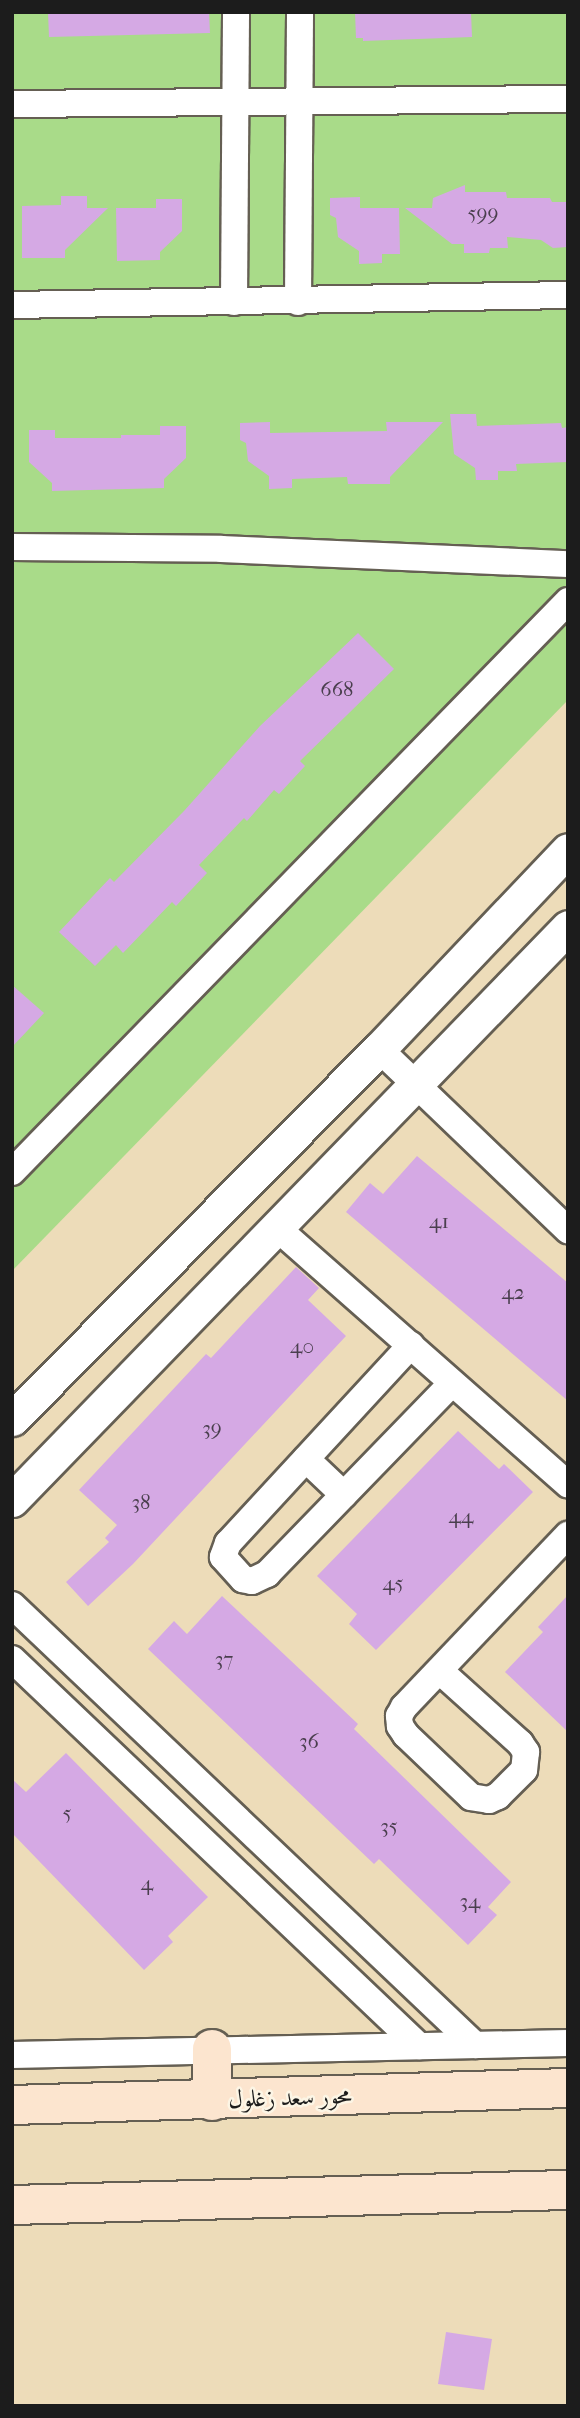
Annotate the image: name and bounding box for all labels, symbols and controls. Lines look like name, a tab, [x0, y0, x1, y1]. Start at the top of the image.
house number: 599	[467, 200, 499, 226]
house number: 668	[320, 676, 354, 702]
house number: 41	[429, 1208, 449, 1234]
house number: 42	[501, 1279, 525, 1305]
house number: 40	[290, 1333, 314, 1359]
house number: 39	[202, 1415, 222, 1441]
house number: 38	[131, 1489, 151, 1515]
house number: 44	[449, 1503, 473, 1529]
house number: 45	[383, 1570, 403, 1596]
house number: 37	[215, 1646, 233, 1672]
house number: 36	[299, 1728, 319, 1754]
house number: 5	[62, 1800, 72, 1826]
house number: 35	[380, 1813, 398, 1839]
house number: 4	[141, 1870, 153, 1896]
house number: 34	[459, 1888, 481, 1914]
street label: محور سعد زغلول	[228, 2081, 352, 2115]

